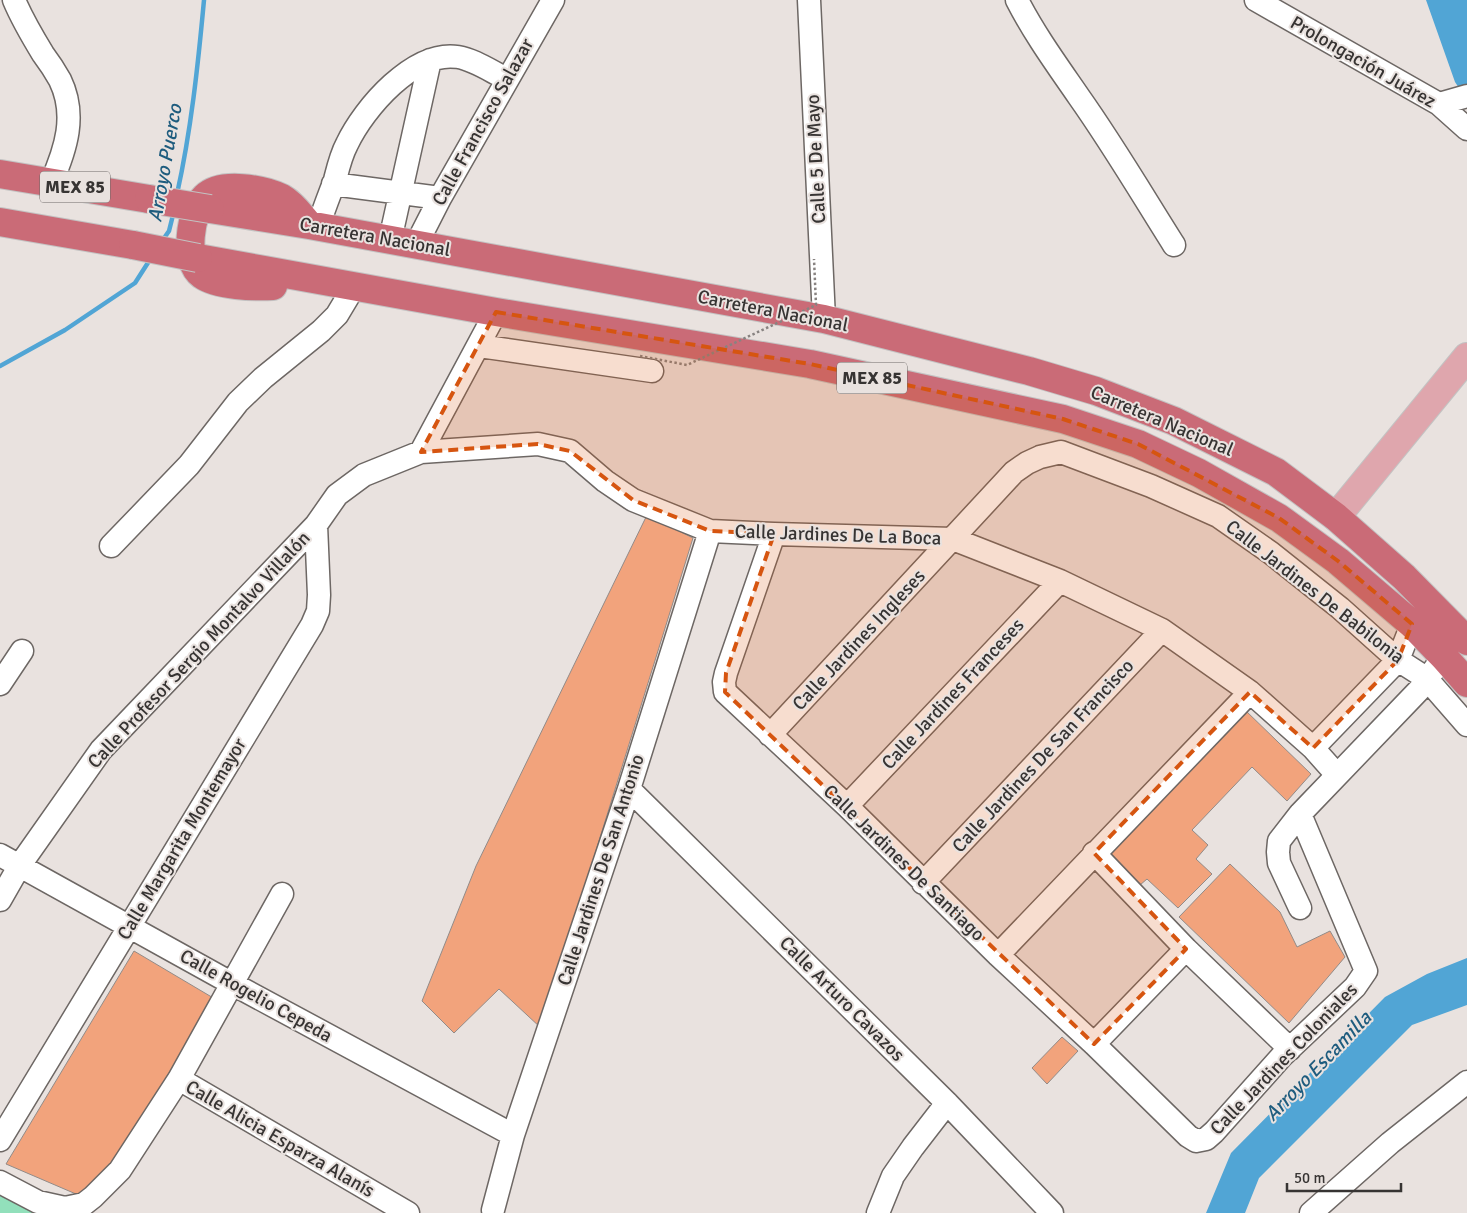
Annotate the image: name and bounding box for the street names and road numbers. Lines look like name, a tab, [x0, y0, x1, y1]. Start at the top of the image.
street label: Prolongación Juárez	[1286, 11, 1440, 113]
street label: Calle Francisco Salazar	[427, 34, 539, 210]
street label: Calle 5 De Mayo	[801, 94, 831, 224]
road number: MEX 85	[40, 172, 110, 202]
street label: Carretera Nacional	[298, 212, 452, 262]
street label: Carretera Nacional	[696, 285, 850, 337]
road number: MEX 85	[837, 362, 907, 393]
street label: Carretera Nacional	[1087, 380, 1237, 462]
street label: Calle Jardines De Babilonia	[1221, 515, 1409, 669]
street label: Calle Jardines De La Boca	[734, 519, 942, 551]
street label: Calle Profesor Sergio Montalvo Villalón	[83, 526, 315, 774]
street label: Calle Jardines Ingleses	[787, 564, 931, 716]
street label: Calle Jardines Franceses	[877, 613, 1029, 775]
street label: Calle Jardines De San Francisco	[947, 654, 1139, 858]
street label: Calle Margarita Montemayor	[112, 734, 252, 944]
street label: Calle Jardines De San Antonio	[552, 751, 650, 989]
street label: Calle Jardines De Santiago	[818, 780, 990, 947]
street label: Calle Arturo Cavazos	[774, 931, 910, 1067]
street label: Calle Rogelio Cepeda	[175, 944, 337, 1048]
street label: Calle Jardines Coloniales	[1205, 978, 1363, 1140]
street label: Calle Alicia Esparza Alanís	[181, 1075, 379, 1203]

